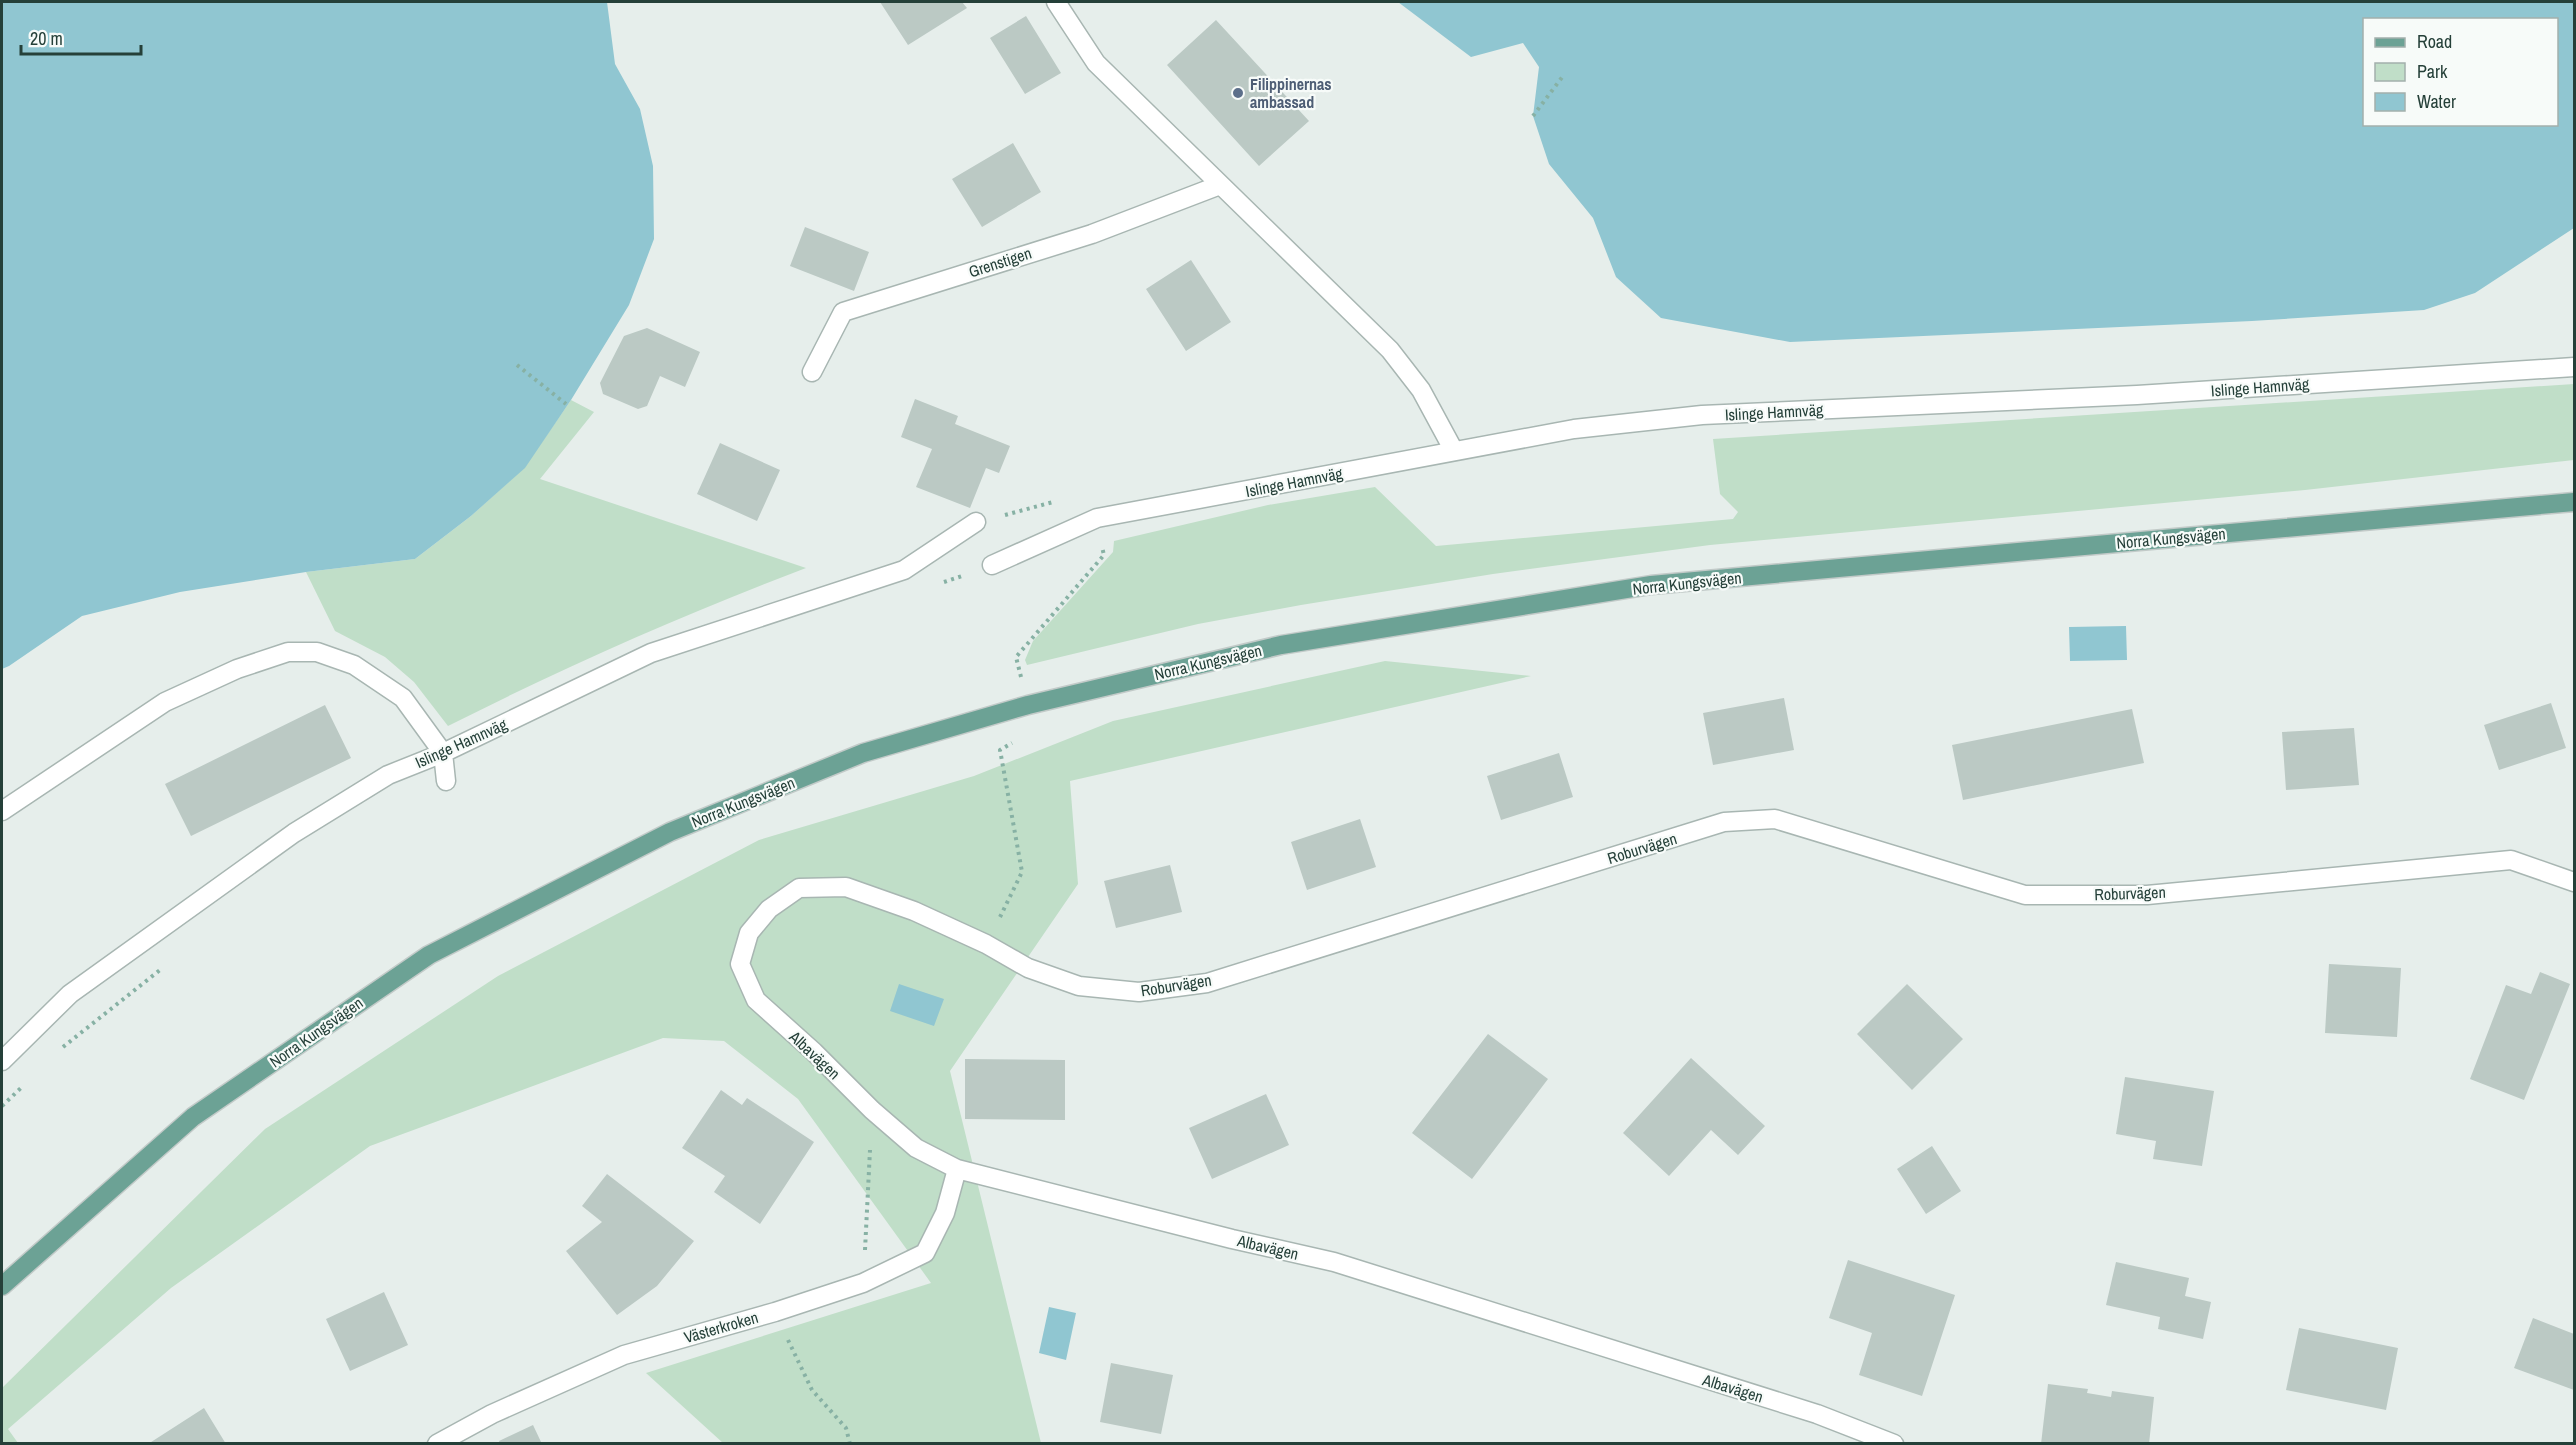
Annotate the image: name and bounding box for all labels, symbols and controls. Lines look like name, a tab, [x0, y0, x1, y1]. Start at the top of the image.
scale bar	[21, 18, 141, 56]
legend	[2363, 18, 2558, 126]
text: 20 m	[30, 26, 63, 51]
text: Road	[2417, 29, 2452, 54]
text: Park	[2417, 59, 2448, 84]
place label: Filippinernas ambassad	[1250, 73, 1332, 113]
marker: Filippinernas ambassad	[1231, 86, 1245, 100]
text: Water	[2417, 89, 2456, 114]
street label: Grenstigen	[966, 242, 1034, 282]
street label: Islinge Hamnväg	[2210, 373, 2311, 401]
street label: Islinge Hamnväg	[1724, 398, 1824, 426]
street label: Islinge Hamnväg	[1244, 462, 1345, 502]
street label: Norra Kungsvägen	[2116, 522, 2226, 554]
street label: Norra Kungsvägen	[1631, 566, 1743, 600]
street label: Norra Kungsvägen	[1152, 639, 1264, 685]
street label: Islinge Hamnväg	[412, 713, 511, 773]
street label: Norra Kungsvägen	[688, 771, 798, 833]
street label: Roburvägen	[1605, 827, 1679, 869]
street label: Roburvägen	[2094, 881, 2166, 905]
street label: Roburvägen	[1139, 969, 1213, 1001]
street label: Norra Kungsvägen	[265, 992, 367, 1072]
street label: Albavägen	[784, 1025, 845, 1084]
street label: Albavägen	[1234, 1229, 1301, 1265]
street label: Västerkroken	[681, 1306, 761, 1348]
street label: Albavägen	[1699, 1368, 1766, 1408]

